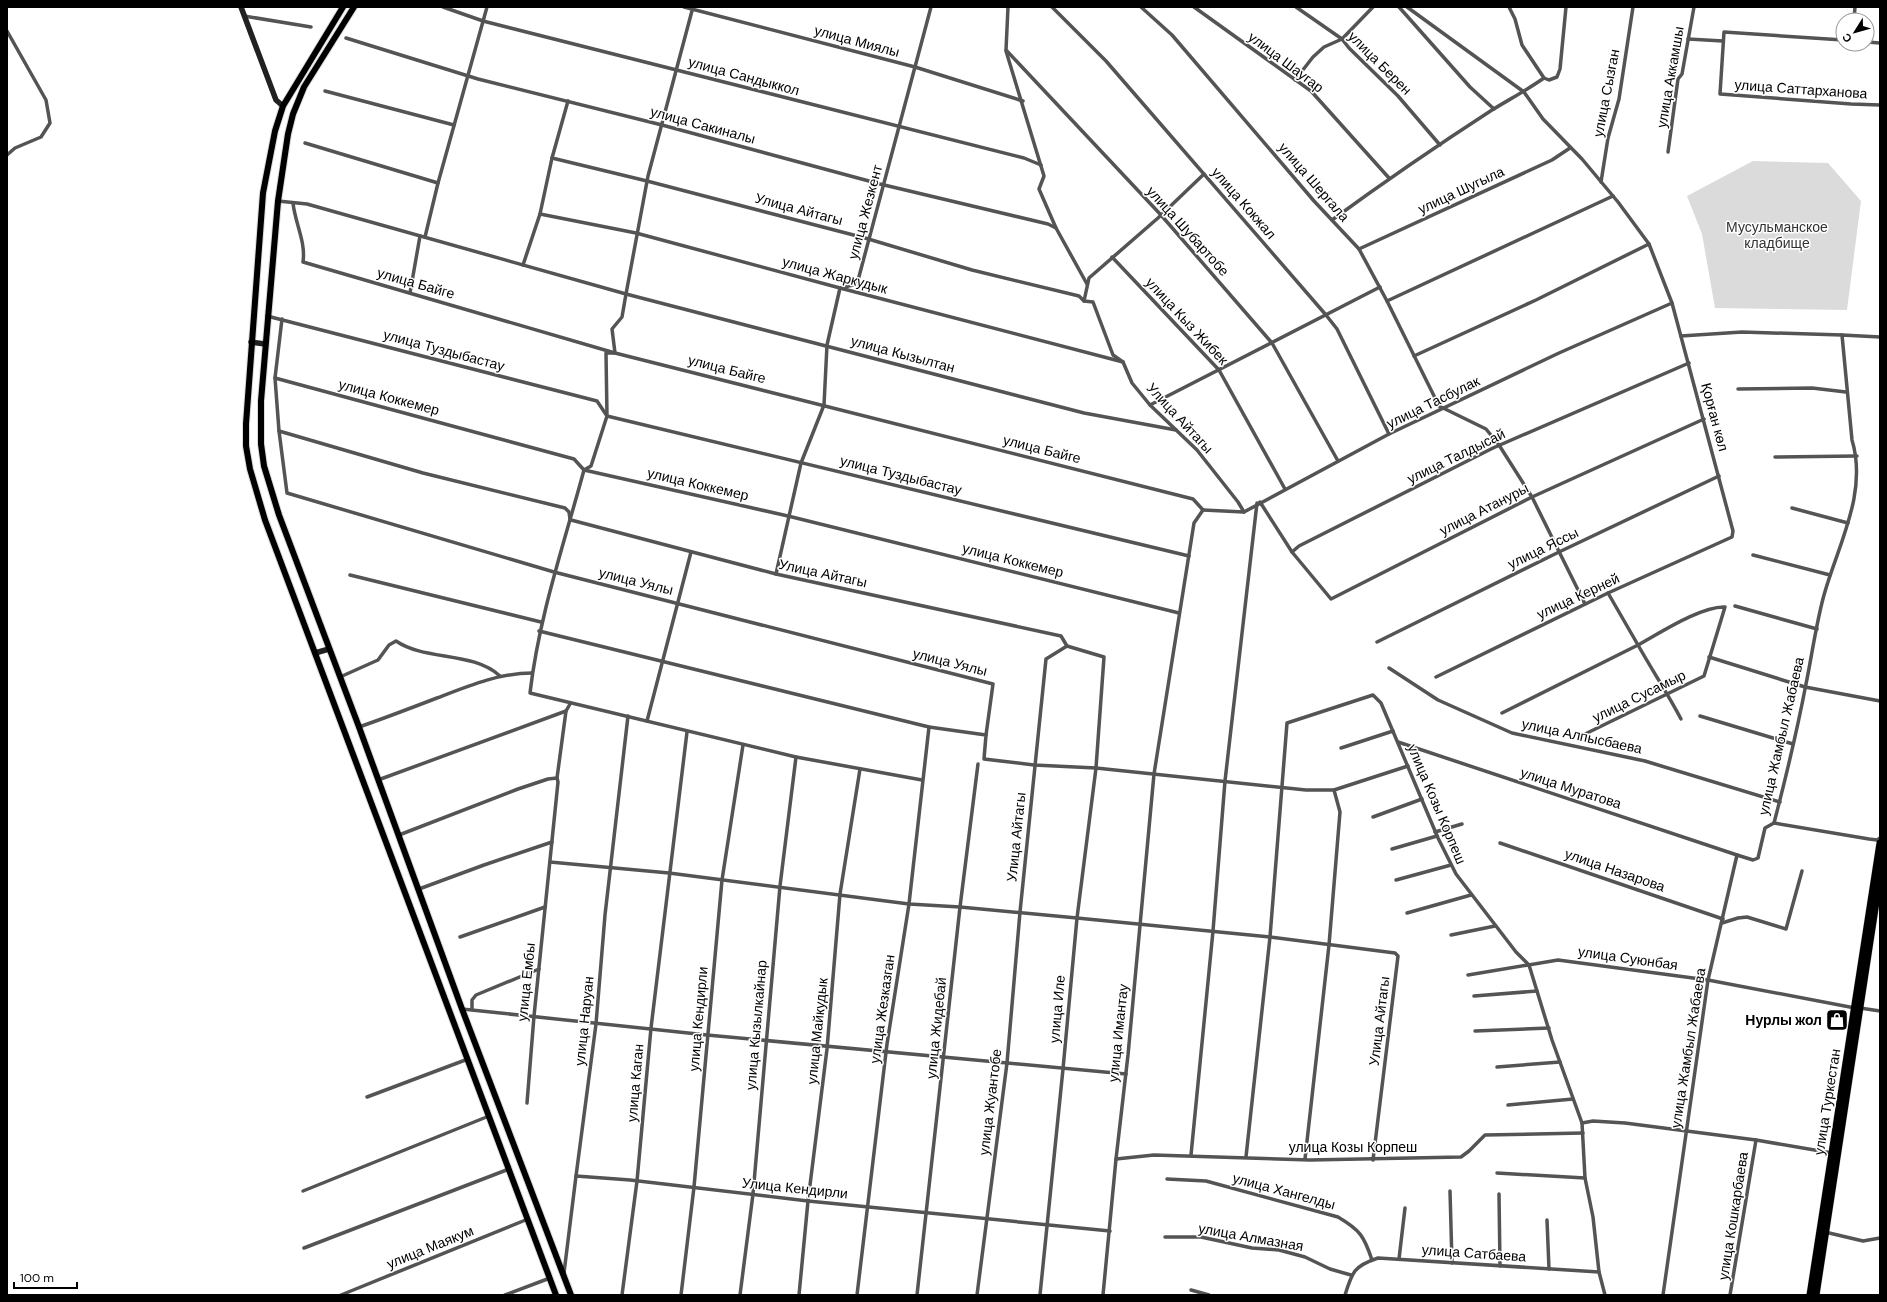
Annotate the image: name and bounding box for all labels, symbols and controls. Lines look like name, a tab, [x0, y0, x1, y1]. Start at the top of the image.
north arrow	[1835, 12, 1875, 52]
street label: улица Миялы	[812, 21, 902, 61]
street label: улица Аккамшы	[1652, 25, 1688, 129]
street label: улица Берен	[1344, 27, 1416, 99]
street label: улица Шаугар	[1245, 28, 1328, 96]
text: С	[1839, 31, 1855, 45]
street label: улица Сызган	[1589, 48, 1623, 138]
street label: улица Сандыккол	[686, 53, 802, 99]
street label: улица Саттарханова	[1734, 75, 1868, 103]
street label: улица Сакиналы	[649, 102, 757, 148]
street label: улица Шергала	[1275, 139, 1353, 225]
street label: улица Жезкент	[844, 162, 886, 261]
street label: улица Шугыла	[1415, 162, 1507, 218]
street label: улица Кокжал	[1208, 163, 1280, 243]
street label: улица Шубартобе	[1143, 182, 1233, 280]
street label: Улица Айтагы	[753, 189, 845, 229]
park label: Мусульманское кладбище	[1726, 218, 1828, 252]
street label: улица Жаркудык	[780, 252, 890, 298]
street label: улица Байге	[375, 263, 457, 303]
street label: улица Кыз Жибек	[1142, 274, 1233, 369]
street label: улица Туздыбастау	[381, 325, 507, 375]
street label: улица Кызылтан	[849, 331, 957, 377]
street label: улица Байге	[686, 351, 768, 387]
street label: улица Тасбулак	[1383, 371, 1483, 432]
street label: улица Коккемер	[337, 375, 442, 419]
street label: Улица Айтагы	[1143, 379, 1217, 457]
street label: Қорған көл	[1697, 381, 1733, 453]
street label: улица Талдысай	[1404, 424, 1508, 488]
street label: улица Байге	[1001, 431, 1083, 467]
street label: улица Туздыбастау	[838, 451, 964, 499]
street label: улица Коккемер	[646, 464, 751, 504]
street label: улица Атануры	[1436, 479, 1532, 539]
street label: улица Яссы	[1505, 523, 1581, 573]
street label: улица Коккемер	[961, 539, 1066, 581]
street label: Улица Айтагы	[777, 555, 869, 591]
street label: улица Уялы	[597, 563, 675, 599]
street label: улица Керней	[1534, 569, 1622, 623]
street label: улица Уялы	[911, 644, 989, 680]
street label: улица Жамбыл Жабаева	[1754, 655, 1808, 817]
street label: улица Сусамыр	[1589, 666, 1689, 726]
street label: улица Алпысбаева	[1520, 714, 1644, 758]
street label: улица Козы Корпеш	[1404, 741, 1470, 867]
street label: улица Муратова	[1518, 763, 1624, 813]
street label: Улица Айтагы	[1002, 791, 1030, 883]
street label: улица Назарова	[1563, 844, 1668, 896]
street label: улица Ембы	[513, 942, 539, 1022]
street label: улица Суюнбая	[1577, 942, 1679, 974]
street label: улица Жезказган	[865, 953, 899, 1065]
street label: улица Кызылкайнар	[741, 959, 771, 1091]
street label: улица Кендирли	[684, 966, 712, 1072]
street label: улица Жамбыл Жабаева	[1666, 967, 1710, 1129]
street label: улица Иле	[1045, 974, 1069, 1044]
street label: улица Наруан	[570, 975, 598, 1067]
street label: Улица Айтагы	[1365, 975, 1393, 1067]
street label: улица Майкудык	[802, 976, 832, 1085]
street label: улица Жидебай	[922, 976, 950, 1080]
street label: улица Имантау	[1104, 983, 1132, 1083]
shop icon: Нурлы жол	[1824, 1007, 1850, 1033]
place label: Нурлы жол	[1745, 1011, 1822, 1029]
street label: улица Каган	[623, 1043, 647, 1123]
street label: улица Жуантобе	[975, 1048, 1005, 1156]
street label: улица Туркестан	[1810, 1048, 1844, 1156]
street label: улица Козы Корпеш	[1289, 1138, 1417, 1156]
street label: улица Кошкарбаева	[1714, 1150, 1752, 1281]
street label: улица Хангелды	[1231, 1169, 1337, 1213]
street label: Улица Кендирли	[741, 1173, 849, 1203]
street label: улица Алмазная	[1197, 1219, 1305, 1255]
street label: улица Маякум	[384, 1221, 476, 1273]
street label: улица Сатбаева	[1421, 1240, 1527, 1266]
scale bar	[14, 1264, 77, 1290]
text: 100 m	[20, 1270, 54, 1286]

